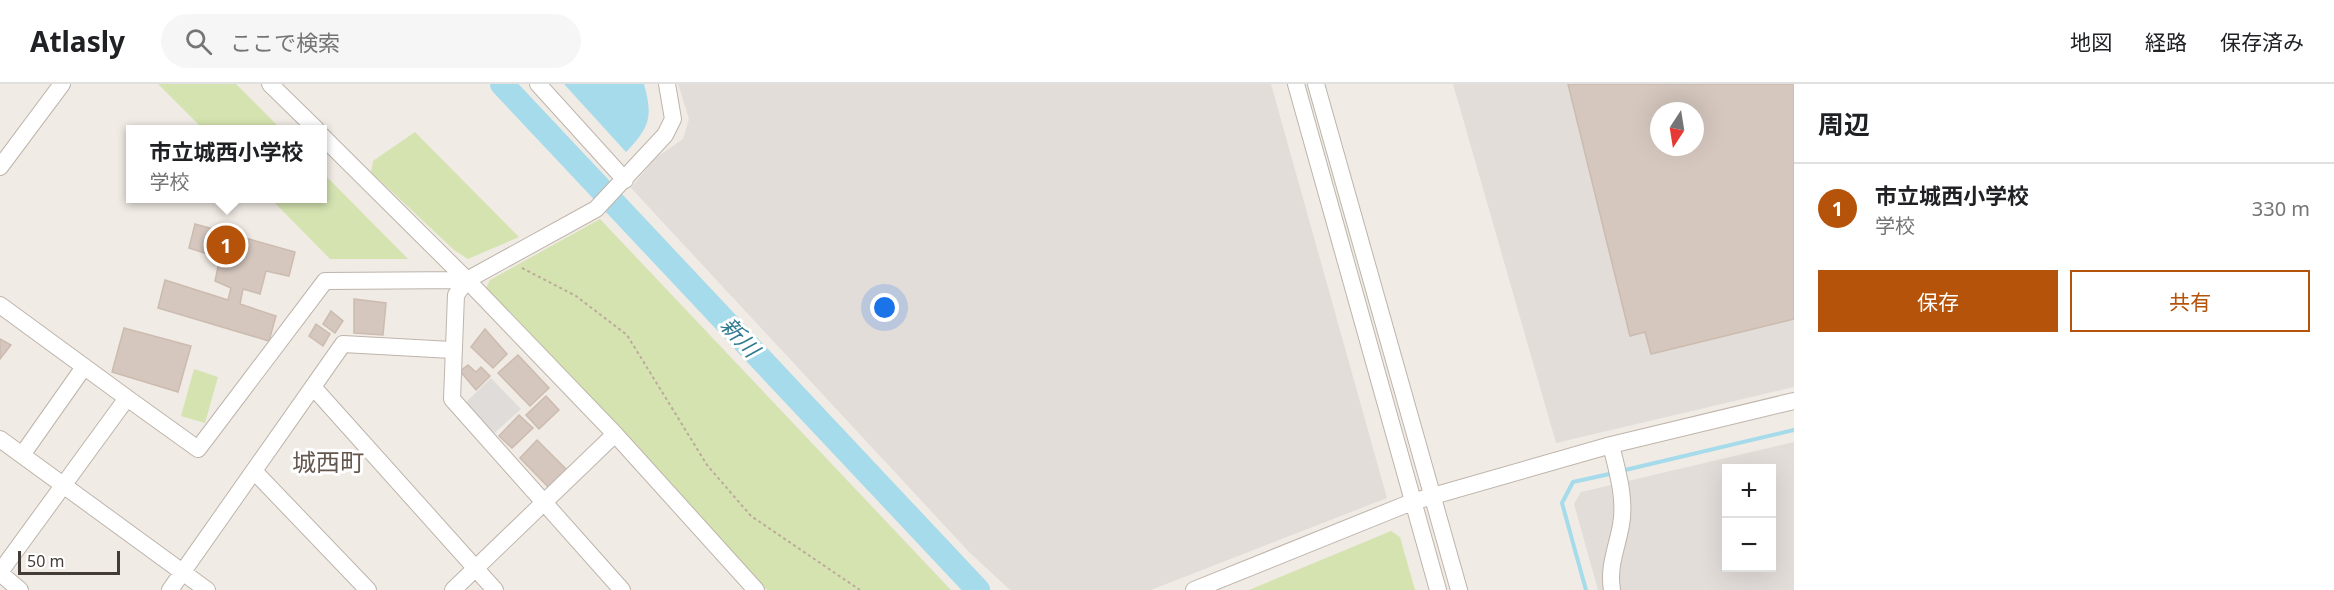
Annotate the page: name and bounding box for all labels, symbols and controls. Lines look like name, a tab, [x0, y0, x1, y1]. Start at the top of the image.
search box	[161, 14, 581, 68]
text: Atlasly	[30, 22, 125, 60]
icon: search	[182, 25, 215, 58]
text: ここで検索	[230, 27, 340, 57]
text: 地図	[2070, 28, 2112, 56]
text: 経路	[2145, 28, 2187, 56]
text: 保存済み	[2220, 28, 2304, 56]
north arrow	[1650, 102, 1704, 156]
text: 周辺	[1818, 106, 1870, 142]
popup	[126, 125, 327, 203]
text: 市立城西小学校	[149, 136, 304, 166]
text: 学校	[149, 168, 189, 195]
text: 市立城西小学校	[1875, 180, 2029, 210]
text: 1	[1832, 195, 1843, 222]
text: 330 m	[2252, 195, 2310, 222]
text: 学校	[1875, 212, 1915, 239]
pin: 1	[206, 222, 246, 268]
button: 保存	[1818, 270, 2058, 332]
button: 共有	[2070, 270, 2310, 332]
your location	[870, 293, 899, 322]
water label: 新川	[715, 310, 768, 364]
district label: 城西町	[292, 445, 364, 478]
map controls	[1722, 464, 1776, 572]
button: +	[1722, 464, 1776, 518]
button: −	[1722, 518, 1776, 572]
scale bar	[18, 548, 120, 576]
text: 50 m	[27, 550, 64, 572]

